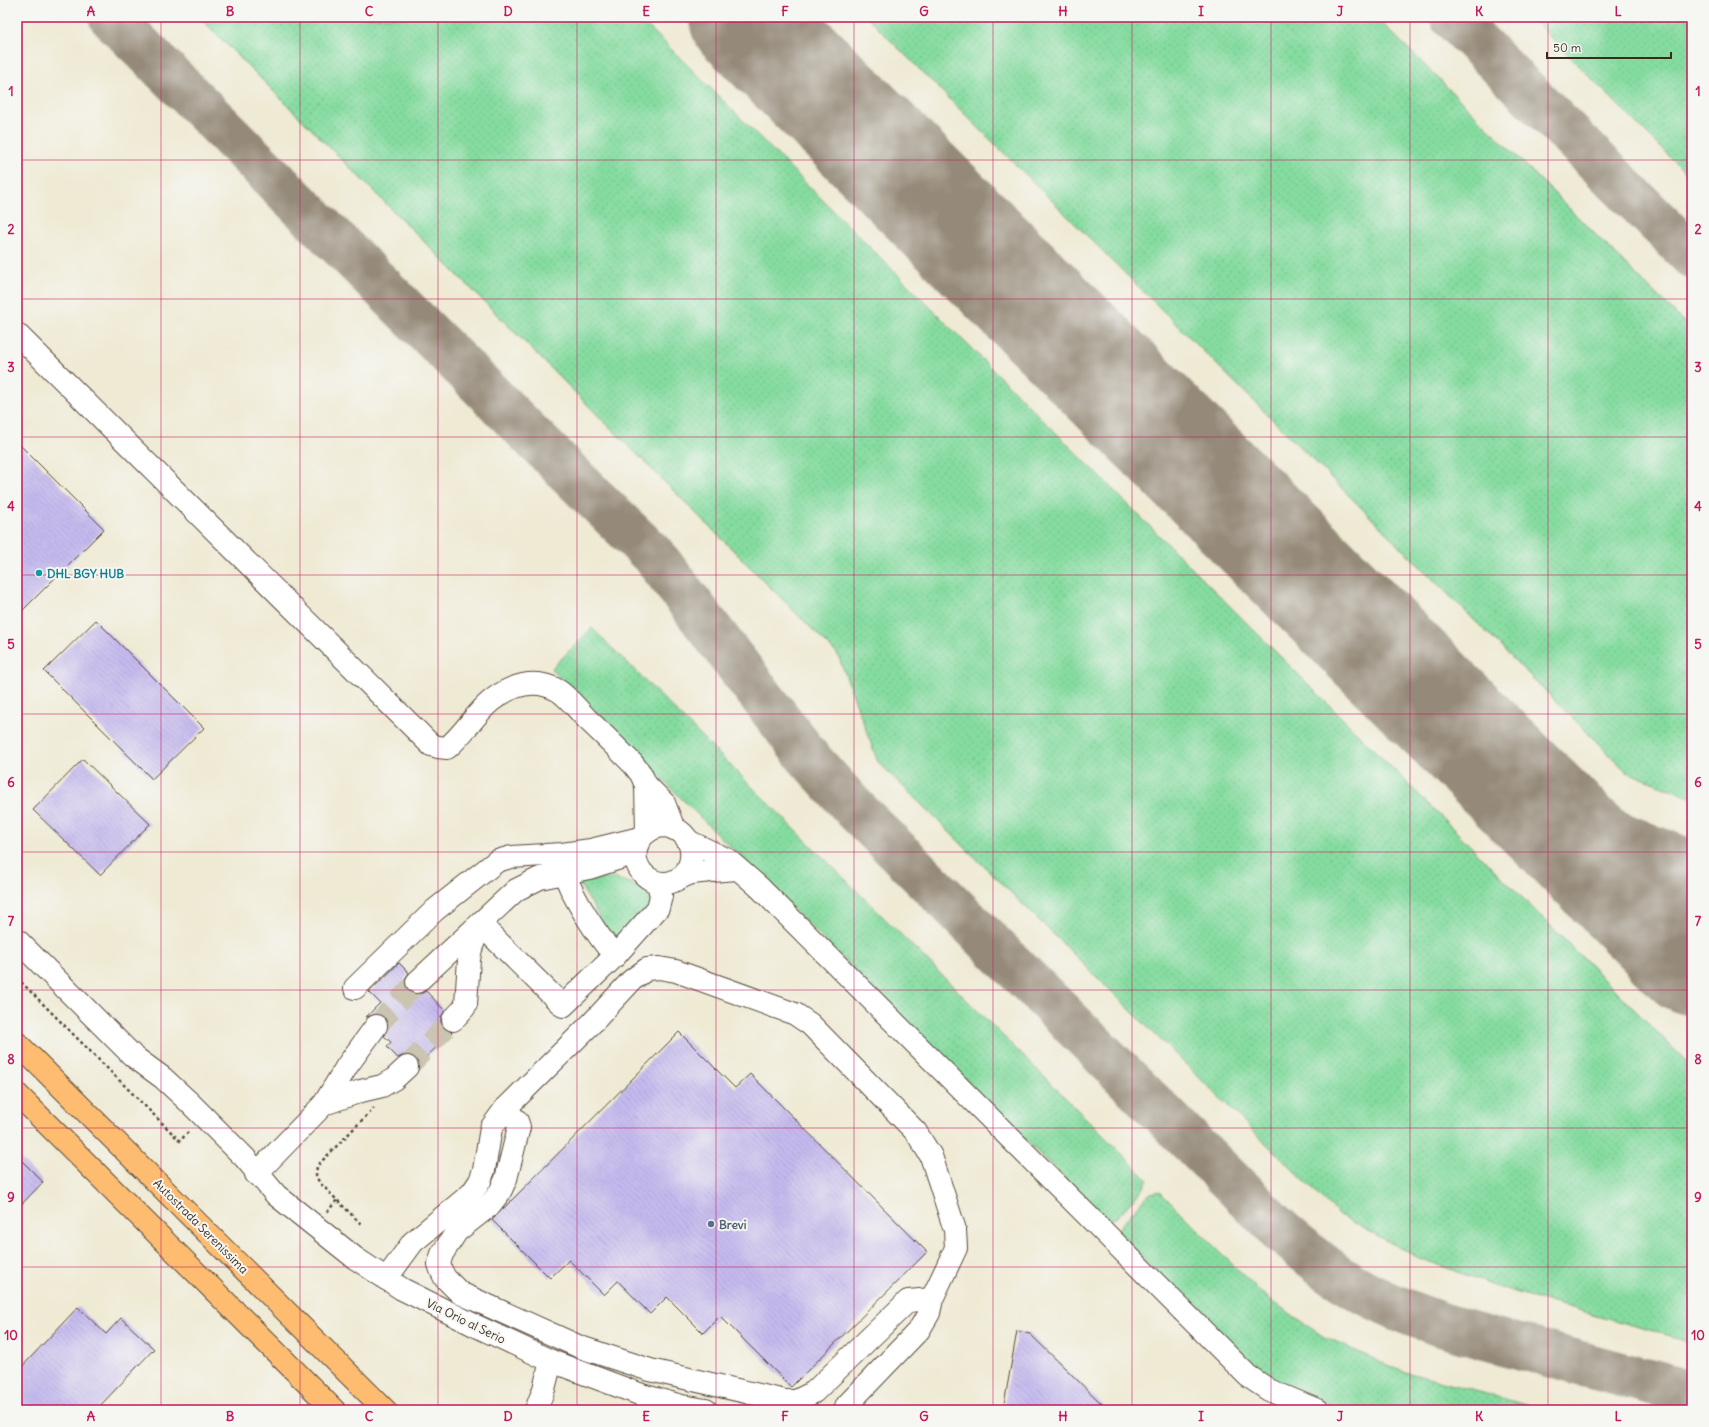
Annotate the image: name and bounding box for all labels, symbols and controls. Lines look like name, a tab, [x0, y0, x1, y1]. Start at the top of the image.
text: A	[87, 3, 96, 20]
text: B	[226, 3, 235, 20]
text: C	[365, 3, 374, 20]
text: D	[503, 3, 513, 20]
text: E	[642, 3, 650, 20]
text: F	[781, 3, 789, 20]
text: G	[919, 3, 929, 20]
text: H	[1058, 3, 1068, 20]
text: I	[1198, 3, 1204, 20]
text: J	[1337, 3, 1344, 20]
text: K	[1475, 3, 1484, 20]
text: L	[1614, 3, 1622, 20]
scale bar	[1547, 34, 1671, 60]
text: 50 m	[1553, 40, 1582, 55]
text: 1	[8, 83, 14, 100]
text: 1	[1695, 83, 1701, 100]
text: 2	[7, 221, 15, 238]
text: 2	[1694, 221, 1702, 238]
text: 3	[7, 359, 15, 376]
text: 3	[1694, 359, 1702, 376]
text: 4	[7, 498, 15, 515]
text: 4	[1694, 498, 1702, 515]
place label: DHL BGY HUB	[47, 566, 124, 581]
marker: DHL BGY HUB	[34, 568, 44, 578]
text: 5	[7, 636, 15, 653]
text: 5	[1694, 636, 1702, 653]
text: 6	[7, 774, 15, 791]
text: 6	[1694, 774, 1702, 791]
text: 7	[8, 913, 15, 930]
text: 7	[1695, 913, 1702, 930]
text: 8	[7, 1051, 15, 1068]
text: 8	[1694, 1051, 1702, 1068]
street label: Autostrada Serenissima	[150, 1175, 252, 1277]
text: 9	[7, 1189, 15, 1206]
text: 9	[1694, 1189, 1702, 1206]
place label: Brevi	[719, 1217, 747, 1232]
marker: Brevi	[706, 1219, 716, 1229]
street label: Via Orio al Serio	[424, 1295, 508, 1347]
text: 10	[4, 1327, 18, 1344]
text: 10	[1691, 1327, 1705, 1344]
text: A	[87, 1408, 96, 1425]
text: B	[226, 1408, 235, 1425]
text: C	[365, 1408, 374, 1425]
text: D	[503, 1408, 513, 1425]
text: E	[642, 1408, 650, 1425]
text: F	[781, 1408, 789, 1425]
text: G	[919, 1408, 929, 1425]
text: H	[1058, 1408, 1068, 1425]
text: I	[1198, 1408, 1204, 1425]
text: J	[1337, 1408, 1344, 1425]
text: K	[1475, 1408, 1484, 1425]
text: L	[1614, 1408, 1622, 1425]

